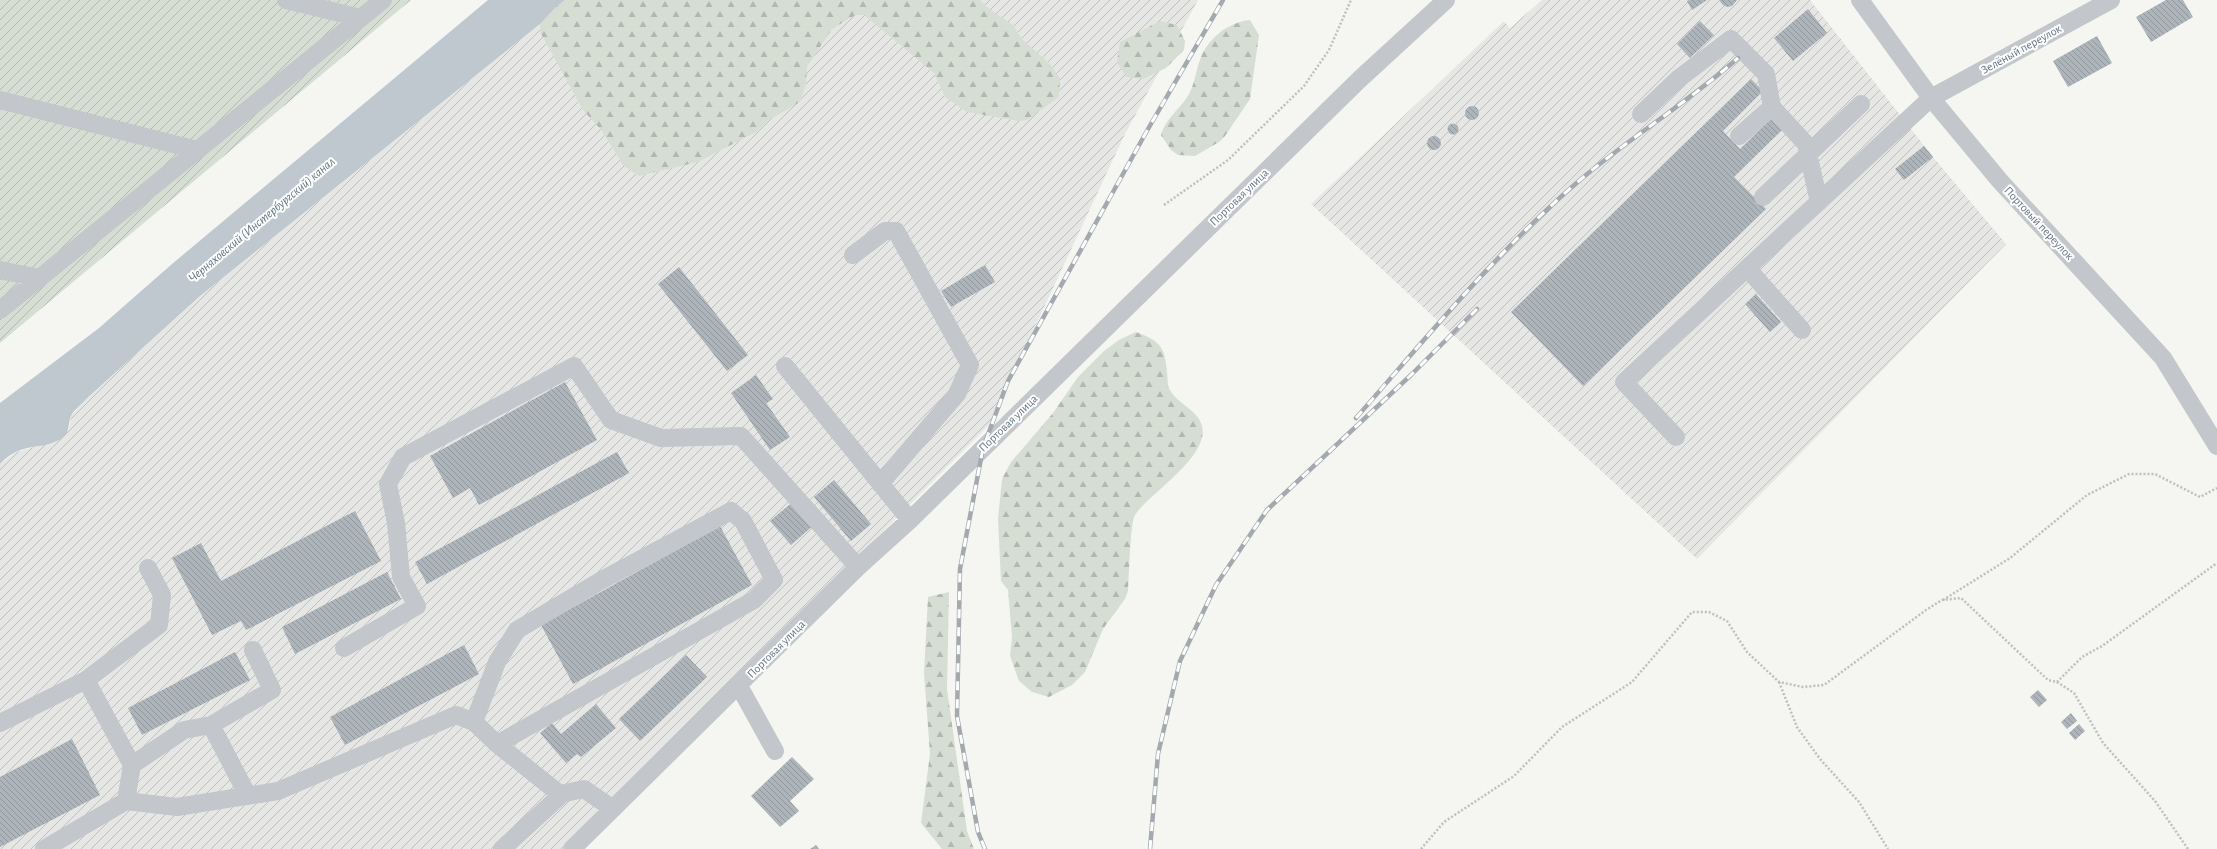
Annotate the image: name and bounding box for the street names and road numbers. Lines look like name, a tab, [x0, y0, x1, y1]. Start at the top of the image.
street label: Зелёный переулок	[1979, 22, 2064, 77]
street label: Портовая улица	[1207, 166, 1272, 229]
street label: Портовый переулок	[2001, 184, 2076, 263]
street label: Портовая улица	[976, 392, 1041, 455]
street label: Портовая улица	[745, 617, 808, 681]

